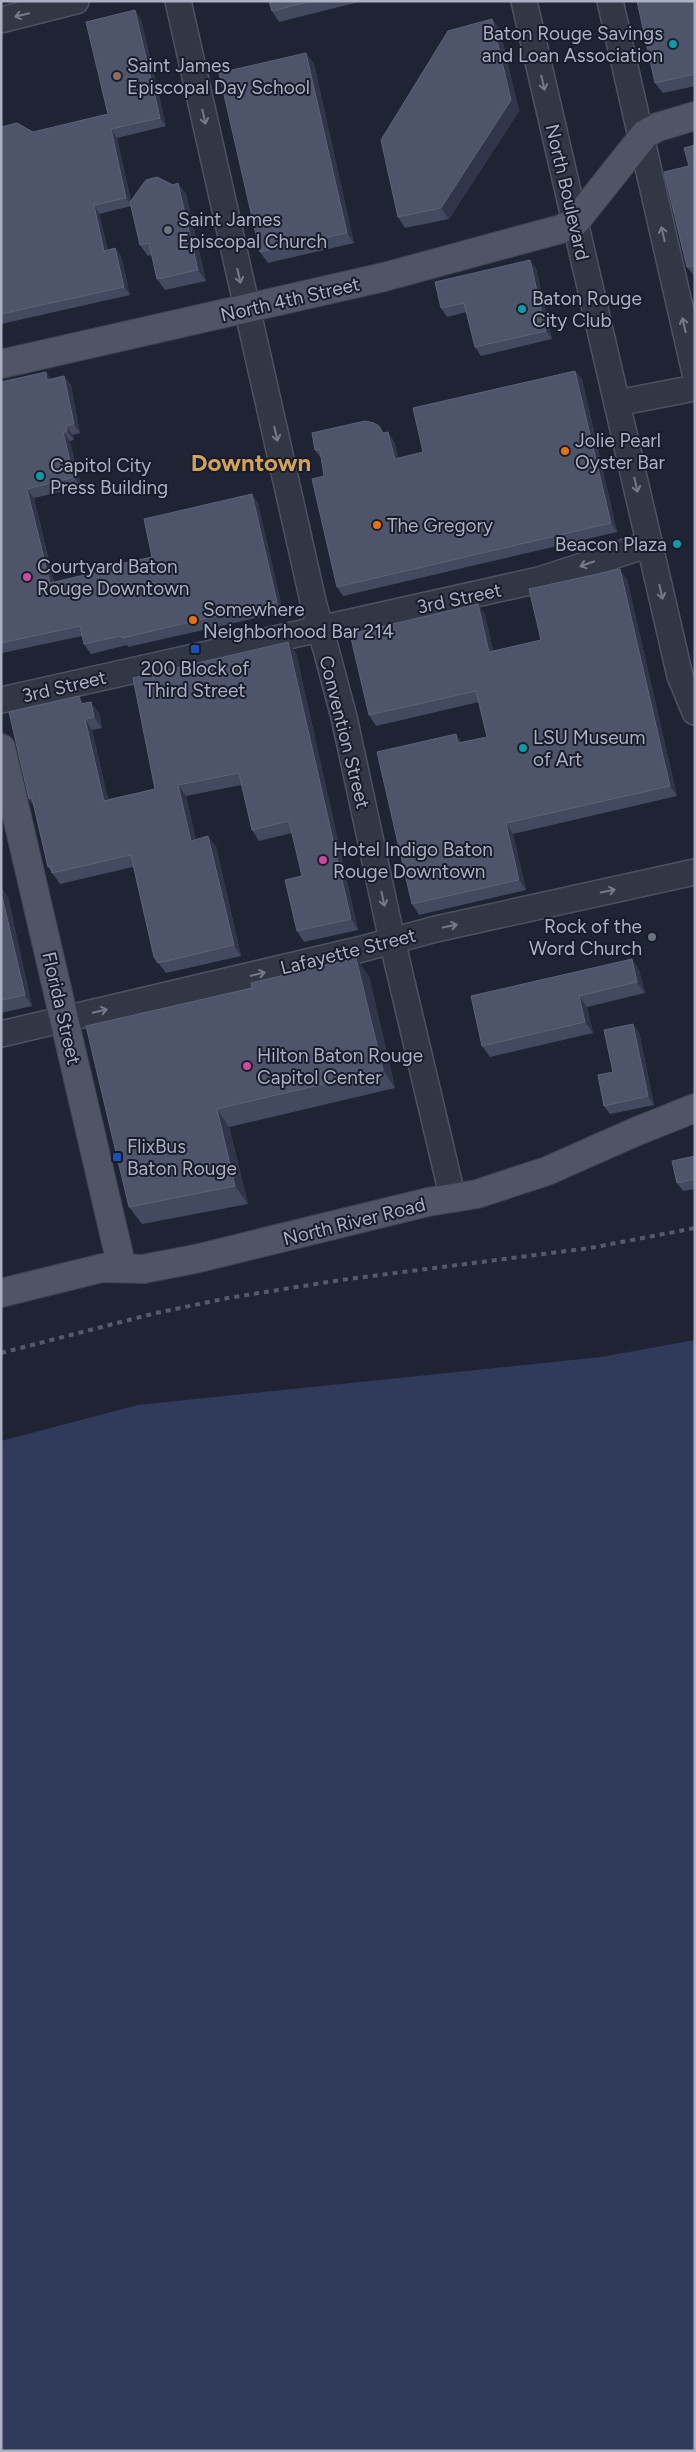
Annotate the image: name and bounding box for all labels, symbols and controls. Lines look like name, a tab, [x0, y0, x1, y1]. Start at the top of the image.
one-way arrow	[14, 11, 30, 20]
place label: Baton Rouge Savings and Loan Association	[482, 22, 663, 67]
marker: Baton Rouge Savings and Loan Association	[667, 38, 679, 50]
place label: Saint James Episcopal Day School	[127, 54, 310, 99]
marker: Saint James Episcopal Day School	[111, 70, 123, 82]
one-way arrow	[539, 74, 548, 90]
one-way arrow	[200, 109, 209, 125]
street label: North Boulevard	[541, 122, 594, 262]
place label: Saint James Episcopal Church	[178, 208, 327, 253]
marker: Saint James Episcopal Church	[162, 224, 174, 236]
one-way arrow	[658, 227, 668, 243]
one-way arrow	[235, 267, 244, 283]
street label: North 4th Street	[218, 272, 362, 327]
place label: Baton Rouge City Club	[532, 287, 642, 332]
marker: Baton Rouge City Club	[516, 303, 528, 315]
one-way arrow	[679, 318, 688, 334]
one-way arrow	[272, 426, 281, 442]
place label: Jolie Pearl Oyster Bar	[575, 429, 666, 474]
marker: Jolie Pearl Oyster Bar	[559, 445, 571, 457]
district label: Downtown	[191, 448, 311, 477]
place label: Capitol City Press Building	[50, 454, 168, 499]
marker: Capitol City Press Building	[34, 470, 46, 482]
one-way arrow	[632, 476, 641, 492]
place label: The Gregory	[387, 514, 493, 537]
marker: The Gregory	[371, 519, 383, 531]
place label: Beacon Plaza	[555, 533, 667, 556]
marker: Beacon Plaza	[671, 538, 683, 550]
place label: Courtyard Baton Rouge Downtown	[37, 555, 189, 600]
one-way arrow	[579, 559, 595, 569]
marker: Courtyard Baton Rouge Downtown	[21, 571, 33, 583]
street label: 3rd Street	[415, 578, 503, 619]
one-way arrow	[657, 583, 666, 599]
place label: Somewhere Neighborhood Bar 214	[203, 598, 394, 643]
marker: Somewhere Neighborhood Bar 214	[187, 614, 199, 626]
marker: 200 Block of Third Street	[189, 643, 201, 655]
street label: Convention Street	[314, 653, 375, 811]
place label: 200 Block of Third Street	[141, 657, 249, 702]
street label: 3rd Street	[20, 666, 108, 707]
place label: LSU Museum of Art	[533, 726, 645, 771]
marker: LSU Museum of Art	[517, 742, 529, 754]
place label: Hotel Indigo Baton Rouge Downtown	[333, 838, 493, 883]
marker: Hotel Indigo Baton Rouge Downtown	[317, 854, 329, 866]
one-way arrow	[600, 886, 616, 895]
one-way arrow	[379, 891, 388, 907]
place label: Rock of the Word Church	[529, 915, 642, 960]
one-way arrow	[441, 921, 457, 930]
street label: Lafayette Street	[278, 924, 418, 979]
marker: Rock of the Word Church	[646, 931, 658, 943]
street label: Florida Street	[37, 949, 86, 1067]
one-way arrow	[250, 969, 266, 978]
one-way arrow	[91, 1006, 107, 1015]
place label: Hilton Baton Rouge Capitol Center	[257, 1044, 423, 1089]
marker: Hilton Baton Rouge Capitol Center	[241, 1060, 253, 1072]
place label: FlixBus Baton Rouge	[127, 1135, 237, 1180]
marker: FlixBus Baton Rouge	[111, 1151, 123, 1163]
street label: North River Road	[281, 1193, 428, 1250]

